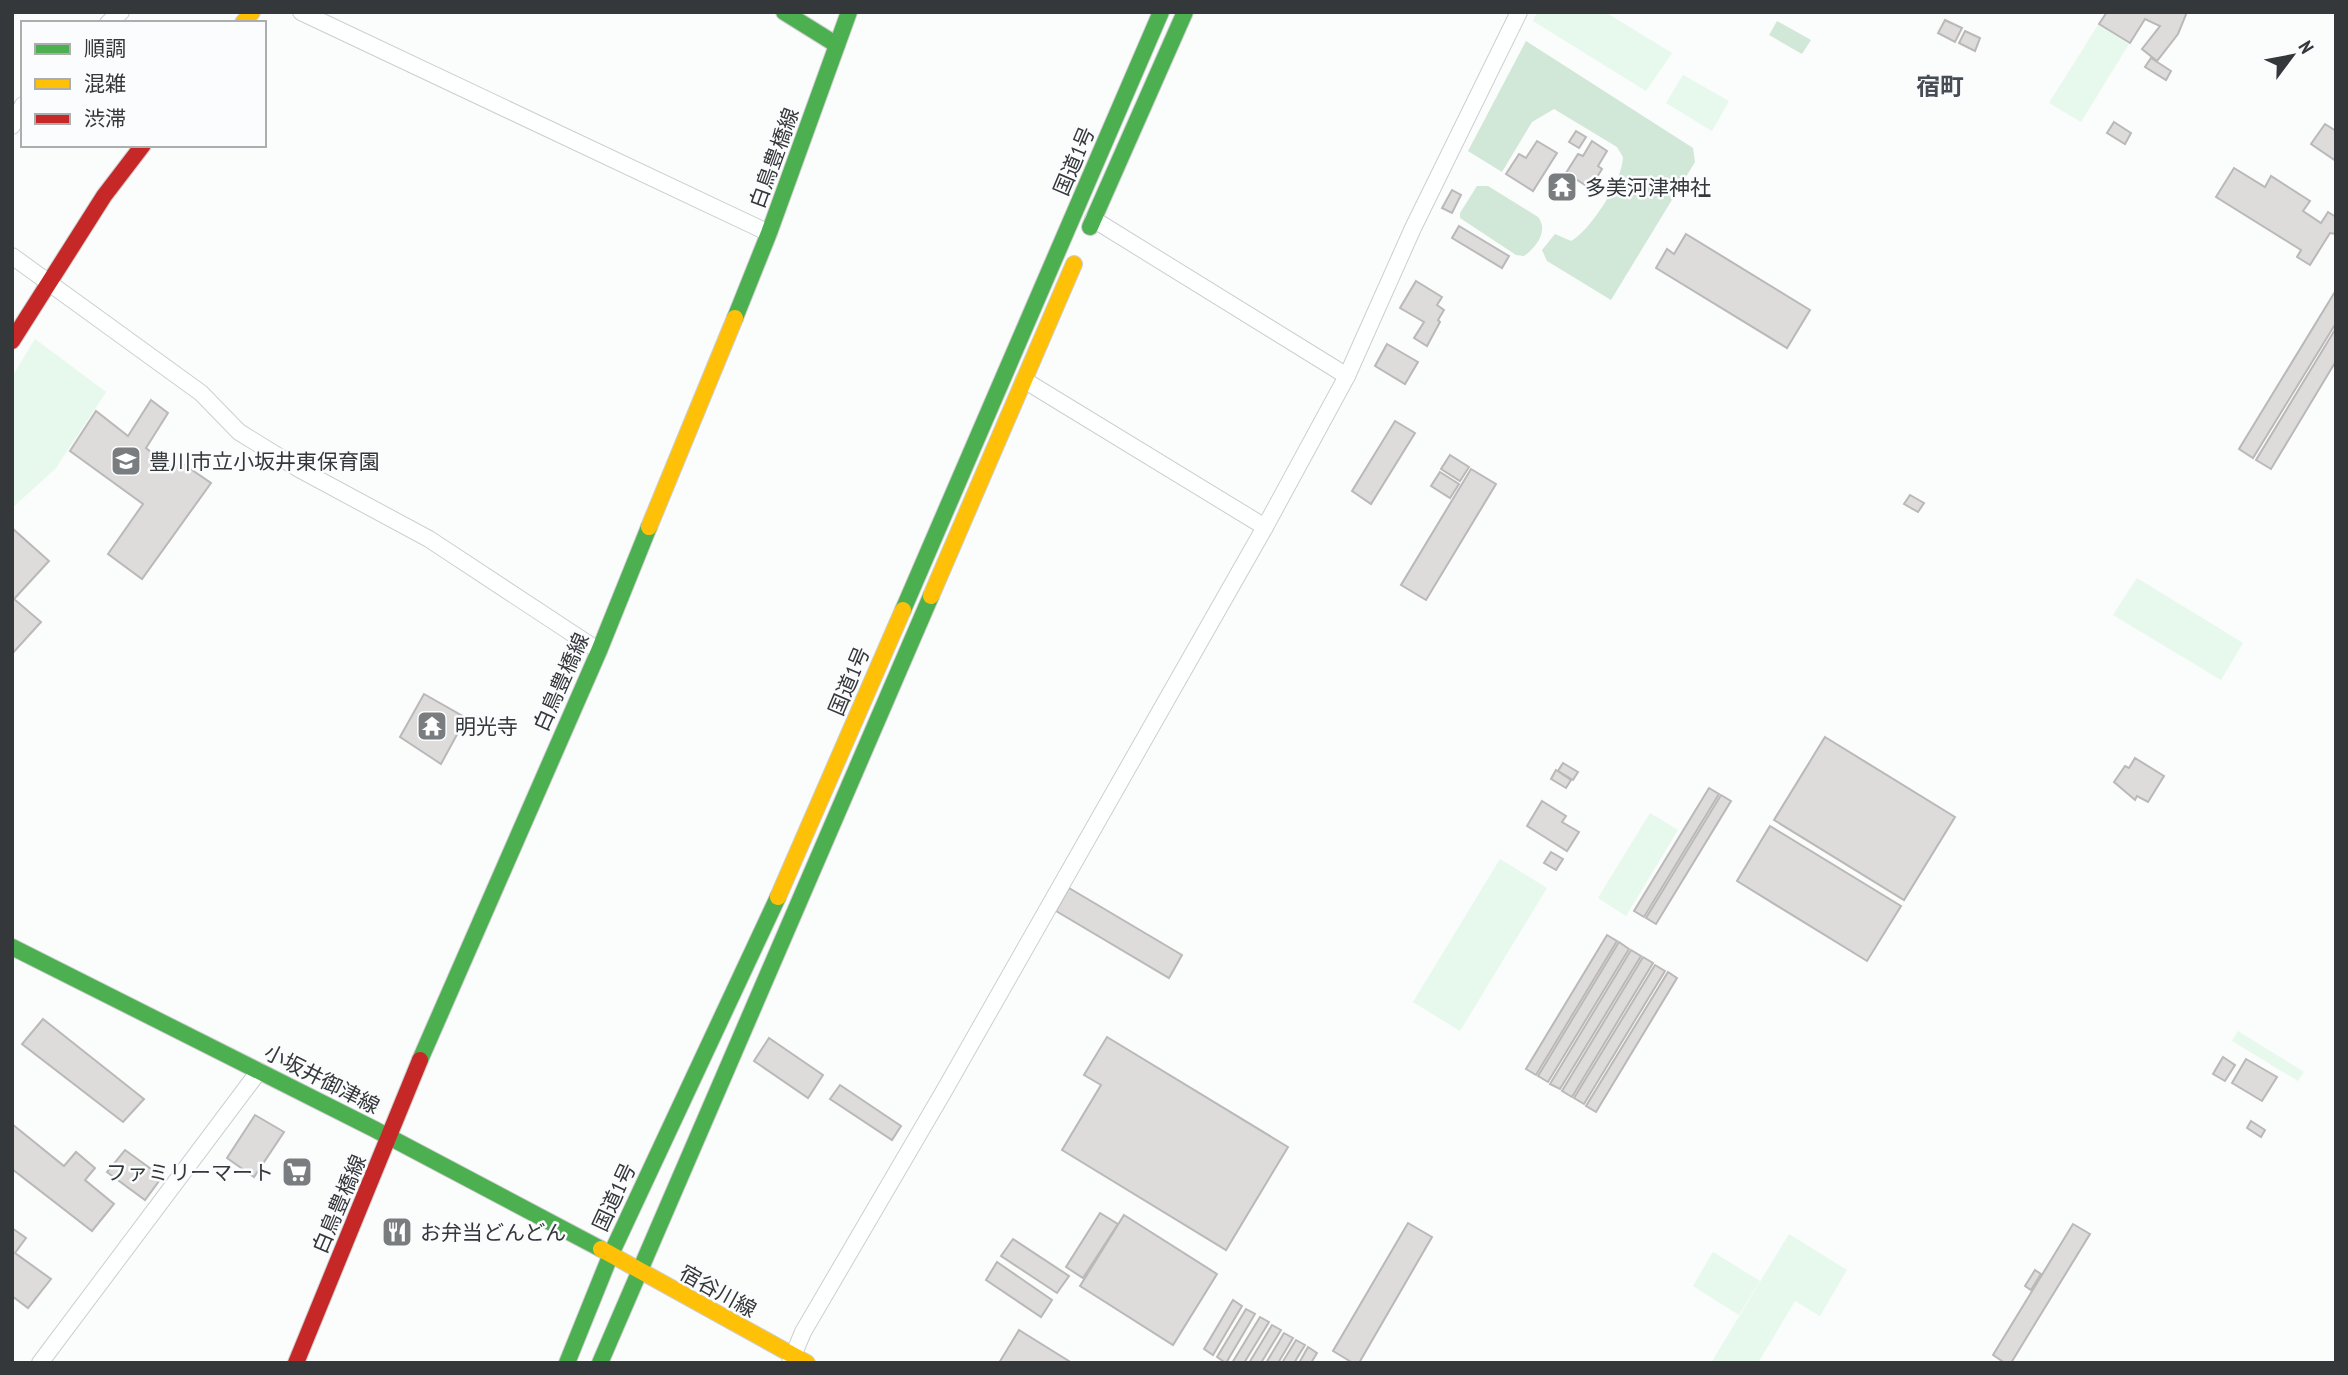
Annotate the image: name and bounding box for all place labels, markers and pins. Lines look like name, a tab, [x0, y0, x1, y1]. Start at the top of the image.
temple icon: 多美河津神社	[1545, 170, 1579, 204]
place label: 多美河津神社	[1585, 174, 1711, 201]
school or university icon: 豊川市立小坂井東保育園	[109, 444, 143, 478]
place label: 豊川市立小坂井東保育園	[149, 448, 380, 475]
temple icon: 明光寺	[415, 709, 449, 743]
place label: 明光寺	[455, 713, 518, 740]
supermarket icon: ファミリーマート	[280, 1155, 314, 1189]
place label: ファミリーマート	[106, 1159, 274, 1186]
restaurant icon: お弁当どんどん	[380, 1215, 414, 1249]
place label: お弁当どんどん	[420, 1219, 566, 1246]

